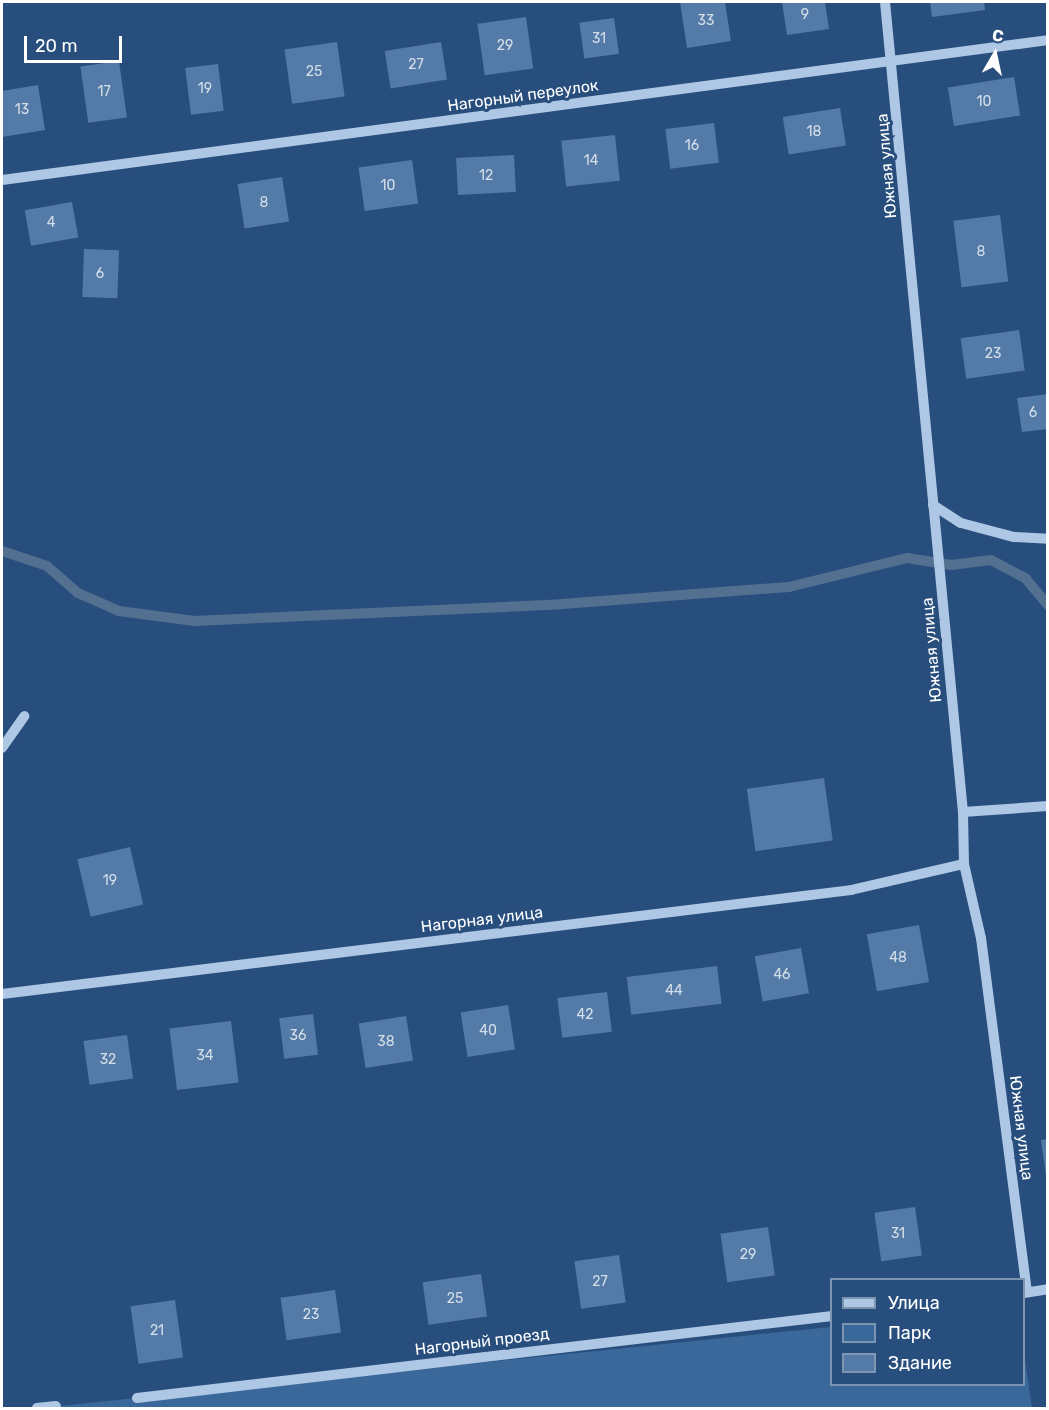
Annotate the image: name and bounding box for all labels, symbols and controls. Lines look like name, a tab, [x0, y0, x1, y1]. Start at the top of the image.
house number: 9	[801, 7, 809, 23]
house number: 33	[698, 13, 714, 29]
scale bar	[27, 24, 124, 62]
north arrow	[965, 24, 1025, 84]
text: С	[991, 25, 1005, 46]
house number: 31	[592, 31, 606, 47]
text: 20 m	[35, 35, 77, 57]
house number: 29	[497, 38, 513, 54]
house number: 27	[408, 57, 424, 73]
house number: 25	[306, 64, 322, 80]
street label: Нагорный переулок	[446, 76, 600, 116]
house number: 19	[198, 81, 212, 97]
house number: 17	[97, 84, 111, 100]
house number: 10	[977, 94, 991, 110]
house number: 13	[15, 102, 29, 118]
street label: Южная улица	[873, 113, 901, 219]
house number: 18	[807, 124, 821, 140]
house number: 16	[685, 138, 699, 154]
house number: 14	[584, 153, 598, 169]
house number: 12	[479, 168, 493, 184]
house number: 10	[381, 178, 395, 194]
house number: 8	[260, 195, 268, 211]
house number: 4	[47, 215, 55, 231]
house number: 8	[977, 244, 985, 260]
house number: 6	[96, 266, 104, 282]
house number: 23	[985, 346, 1001, 362]
house number: 6	[1029, 405, 1037, 421]
street label: Южная улица	[918, 597, 946, 703]
house number: 19	[103, 873, 117, 889]
street label: Нагорная улица	[420, 903, 544, 937]
house number: 48	[889, 950, 907, 966]
house number: 46	[773, 967, 791, 983]
house number: 44	[665, 983, 683, 999]
house number: 42	[577, 1007, 593, 1023]
house number: 40	[479, 1023, 497, 1039]
house number: 36	[290, 1028, 306, 1044]
house number: 38	[377, 1034, 395, 1050]
house number: 34	[196, 1048, 214, 1064]
house number: 32	[100, 1052, 116, 1068]
street label: Южная улица	[1005, 1075, 1037, 1181]
house number: 31	[891, 1226, 905, 1242]
house number: 29	[740, 1247, 756, 1263]
house number: 27	[592, 1274, 608, 1290]
legend	[830, 1278, 1025, 1386]
house number: 25	[447, 1291, 463, 1307]
text: Улица	[888, 1292, 940, 1314]
house number: 23	[303, 1307, 319, 1323]
text: Парк	[888, 1322, 931, 1344]
house number: 21	[150, 1323, 164, 1339]
street label: Нагорный проезд	[414, 1324, 550, 1360]
text: Здание	[888, 1352, 952, 1374]

